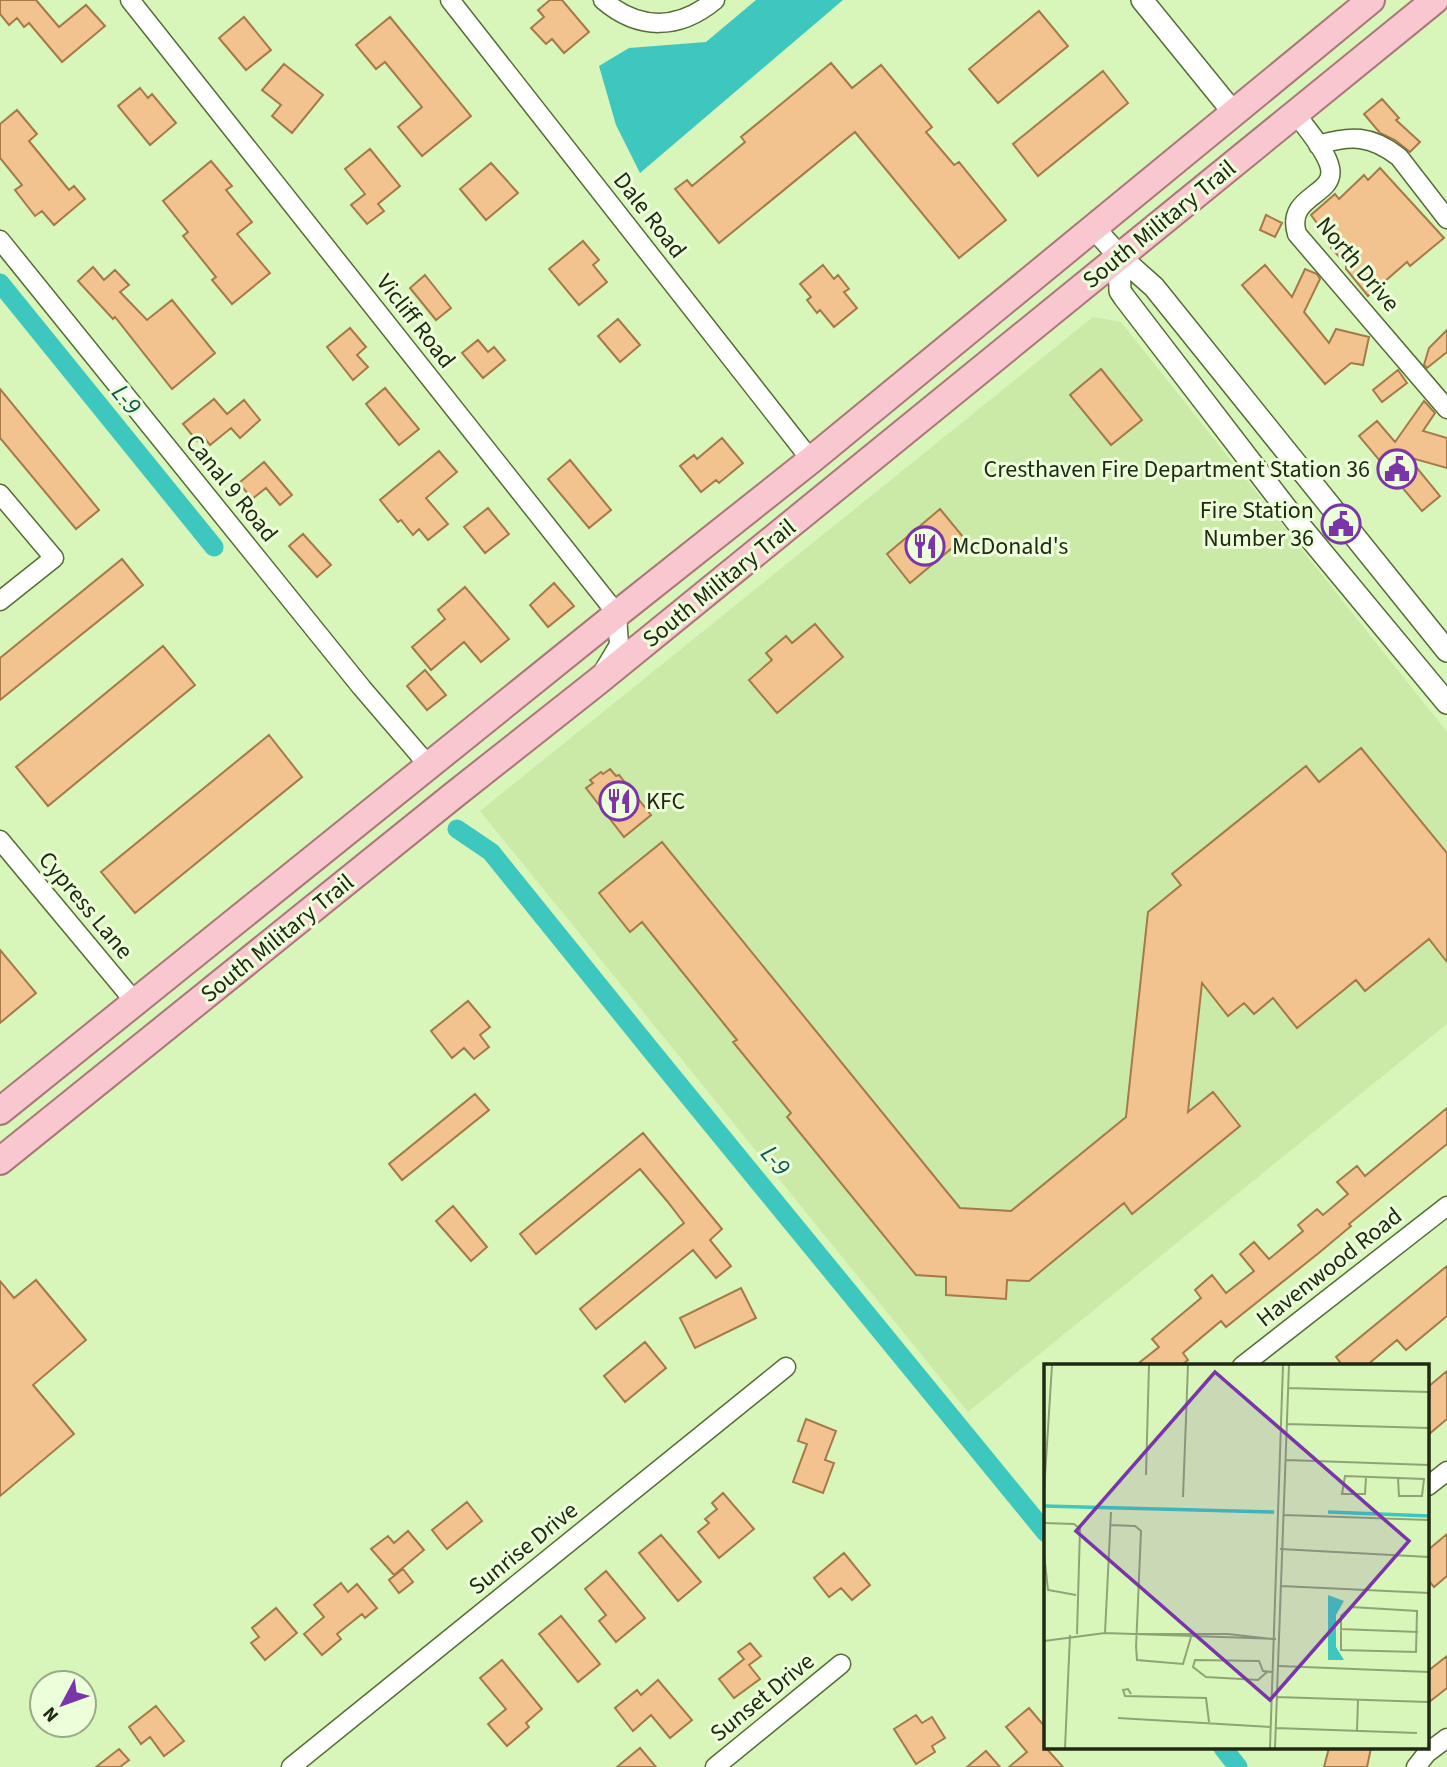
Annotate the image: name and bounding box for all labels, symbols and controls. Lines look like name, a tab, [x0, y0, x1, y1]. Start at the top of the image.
street label: South Military Trail	[1075, 151, 1244, 297]
street label: Dale Road	[605, 165, 695, 266]
street label: North Drive	[1307, 209, 1408, 320]
street label: Vicliff Road	[368, 267, 464, 376]
water label: L-9	[103, 376, 150, 423]
street label: Canal 9 Road	[177, 427, 286, 550]
public building icon: Cresthaven Fire Department Station 36	[1376, 448, 1418, 490]
place label: Cresthaven Fire Department Station 36	[984, 452, 1370, 487]
place label: Fire Station Number 36	[1200, 493, 1314, 556]
public building icon: Fire Station Number 36	[1320, 503, 1362, 545]
street label: South Military Trail	[635, 510, 804, 656]
restaurant icon: McDonald's	[904, 525, 946, 567]
place label: McDonald's	[952, 529, 1068, 564]
restaurant icon: KFC	[598, 780, 640, 822]
place label: KFC	[646, 784, 685, 819]
street label: Cypress Lane	[30, 844, 141, 967]
street label: South Military Trail	[193, 865, 362, 1011]
water label: L-9	[752, 1137, 799, 1184]
street label: Havenwood Road	[1249, 1199, 1410, 1336]
inset map	[1044, 1364, 1430, 1750]
street label: Sunrise Drive	[461, 1493, 586, 1604]
street label: Sunset Drive	[702, 1644, 822, 1751]
north arrow	[28, 1669, 98, 1739]
text: N	[37, 1701, 66, 1728]

